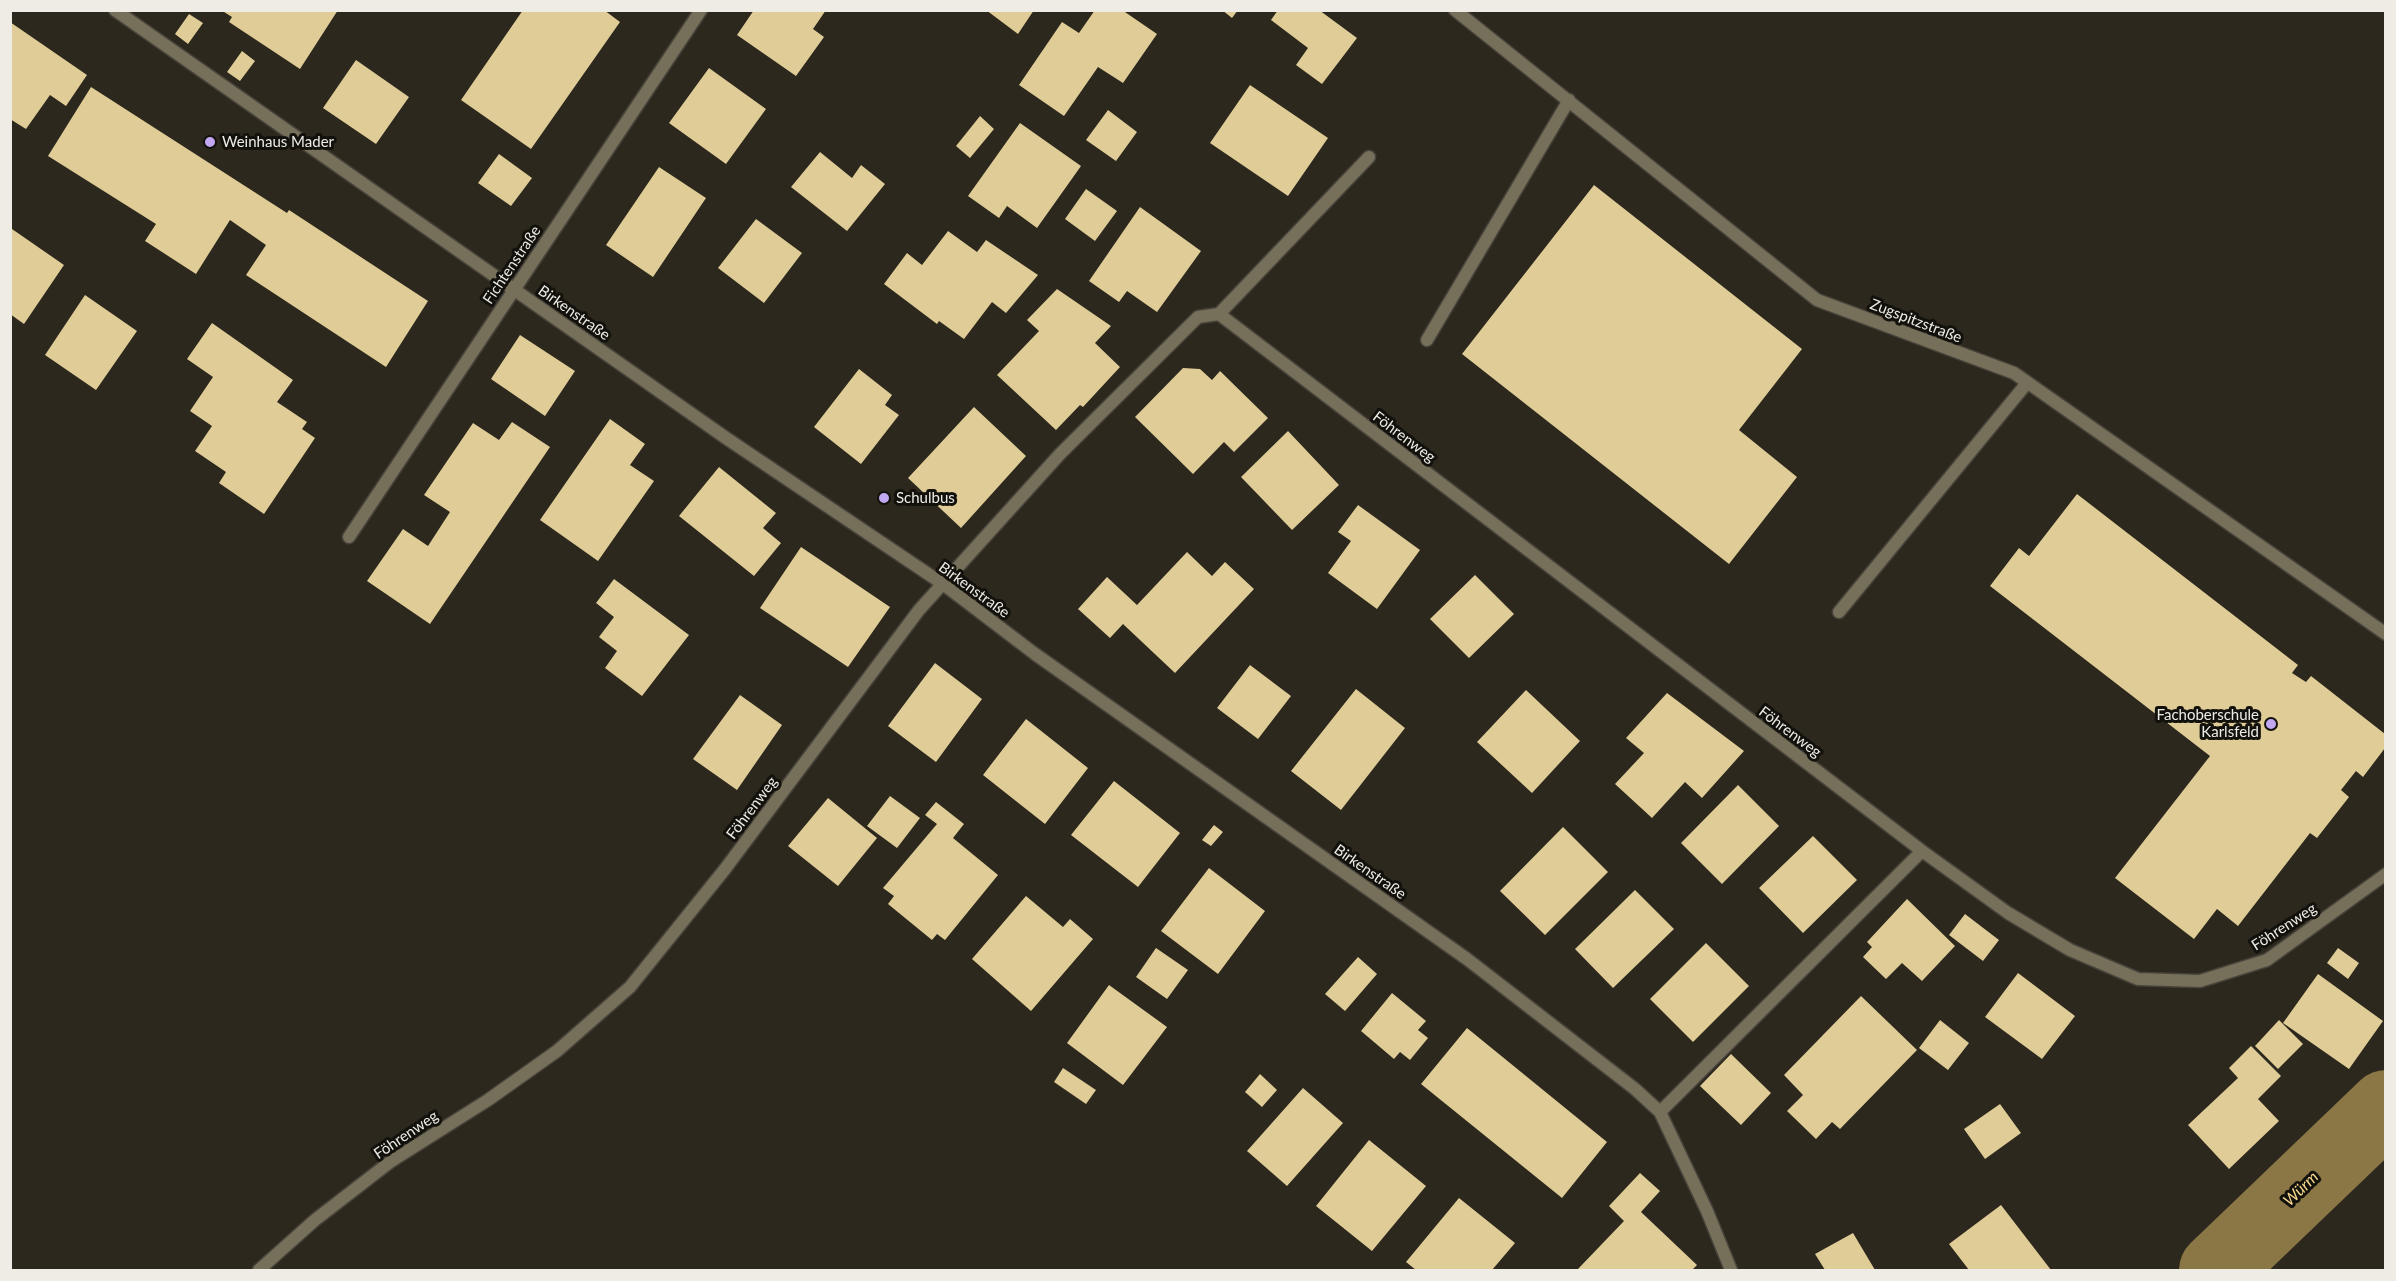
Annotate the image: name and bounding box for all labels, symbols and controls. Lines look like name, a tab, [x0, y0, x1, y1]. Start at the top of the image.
place label: Weinhaus Mader	[222, 133, 334, 151]
marker: Weinhaus Mader	[203, 135, 217, 149]
street label: Fichtenstraße	[479, 222, 545, 308]
street label: Birkenstraße	[535, 282, 613, 344]
street label: Zugspitzstraße	[1868, 295, 1964, 347]
street label: Föhrenweg	[1369, 408, 1439, 466]
place label: Schulbus	[896, 489, 955, 507]
marker: Schulbus	[877, 491, 891, 505]
street label: Birkenstraße	[935, 558, 1013, 622]
street label: Föhrenweg	[1755, 703, 1825, 761]
place label: Fachoberschule Karlsfeld	[2157, 706, 2259, 741]
marker: Fachoberschule Karlsfeld	[2264, 717, 2278, 731]
street label: Föhrenweg	[723, 773, 781, 843]
street label: Birkenstraße	[1331, 841, 1409, 903]
street label: Föhrenweg	[2248, 899, 2320, 955]
street label: Föhrenweg	[370, 1107, 442, 1163]
water label: Würm	[2279, 1168, 2323, 1210]

